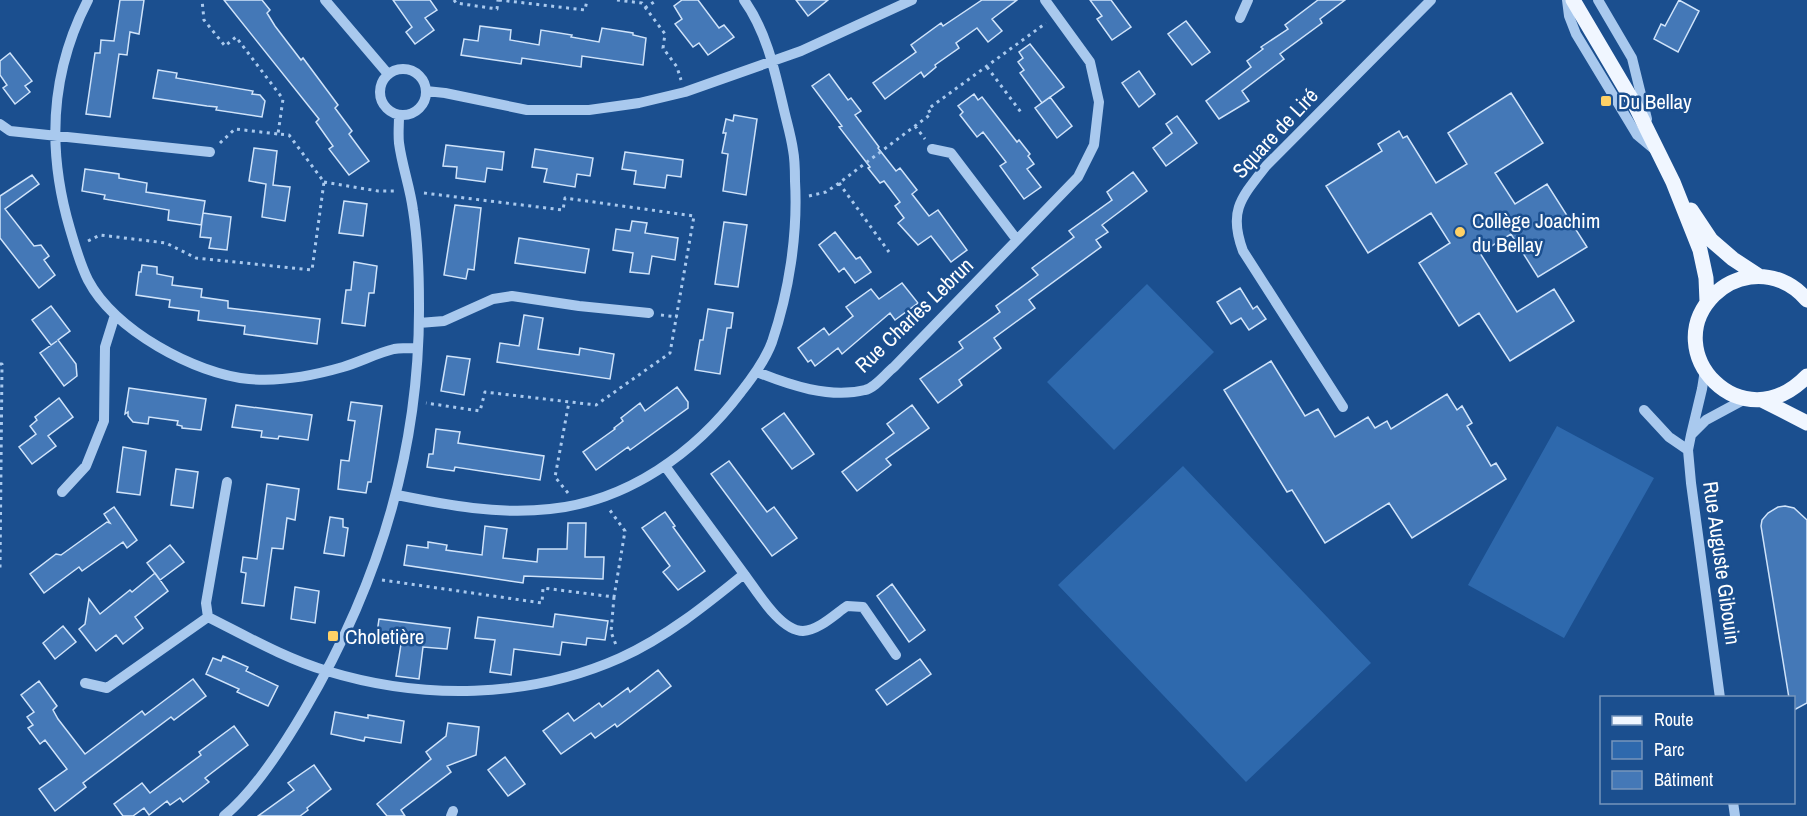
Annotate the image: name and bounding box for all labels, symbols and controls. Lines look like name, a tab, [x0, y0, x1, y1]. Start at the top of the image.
street label: Square de Liré	[1226, 81, 1324, 185]
place label: Du Bellay	[1618, 87, 1692, 116]
marker: Du Bellay	[1599, 94, 1613, 108]
place label: Collège Joachim du Bellay	[1472, 206, 1600, 259]
marker: Collège Joachim du Bellay	[1453, 225, 1467, 239]
street label: Rue Charles Lebrun	[848, 251, 980, 379]
street label: Rue Auguste Gibouin	[1696, 479, 1748, 647]
place label: Choletière	[345, 622, 424, 651]
marker: Choletière	[326, 629, 340, 643]
legend	[1600, 696, 1795, 804]
text: Route	[1654, 707, 1693, 732]
text: Parc	[1654, 737, 1684, 762]
text: Bâtiment	[1654, 767, 1713, 792]

